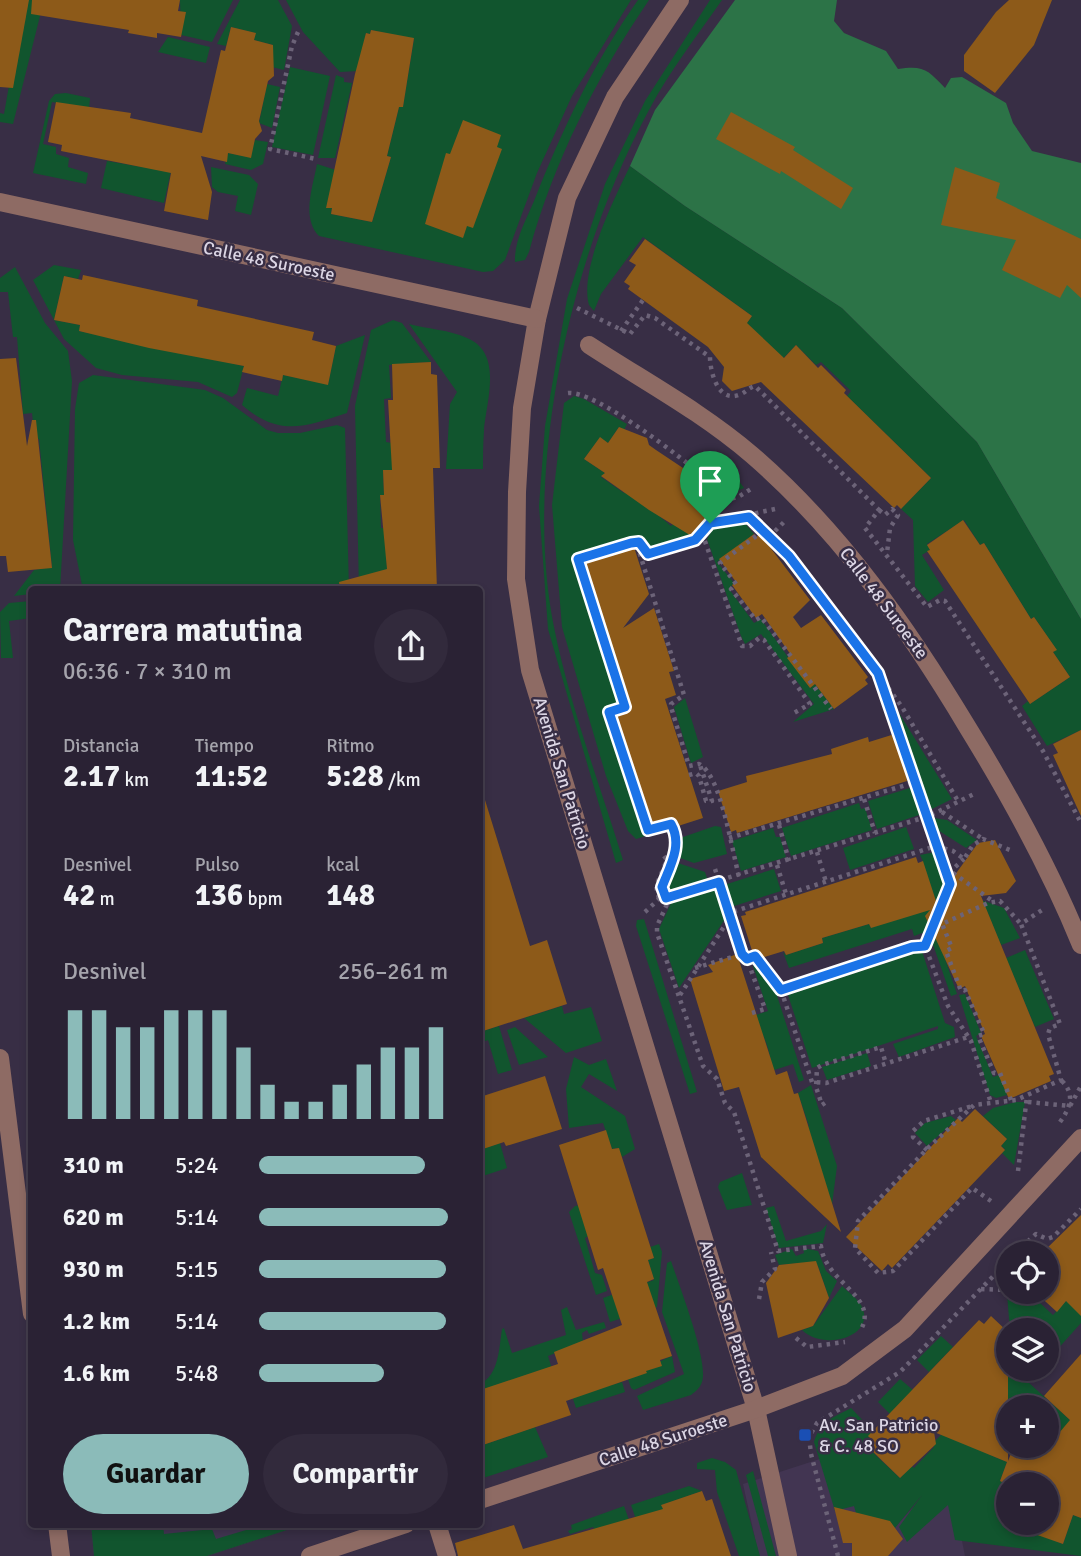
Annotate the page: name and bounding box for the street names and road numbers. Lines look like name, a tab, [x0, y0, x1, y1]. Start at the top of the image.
street label: Calle 48 Suroeste	[201, 236, 337, 286]
street label: Calle 48 Suroeste	[835, 543, 933, 663]
street label: Avenida San Patricio	[528, 694, 596, 852]
street label: Avenida San Patricio	[694, 1237, 762, 1395]
street label: Calle 48 Suroeste	[596, 1409, 730, 1471]

